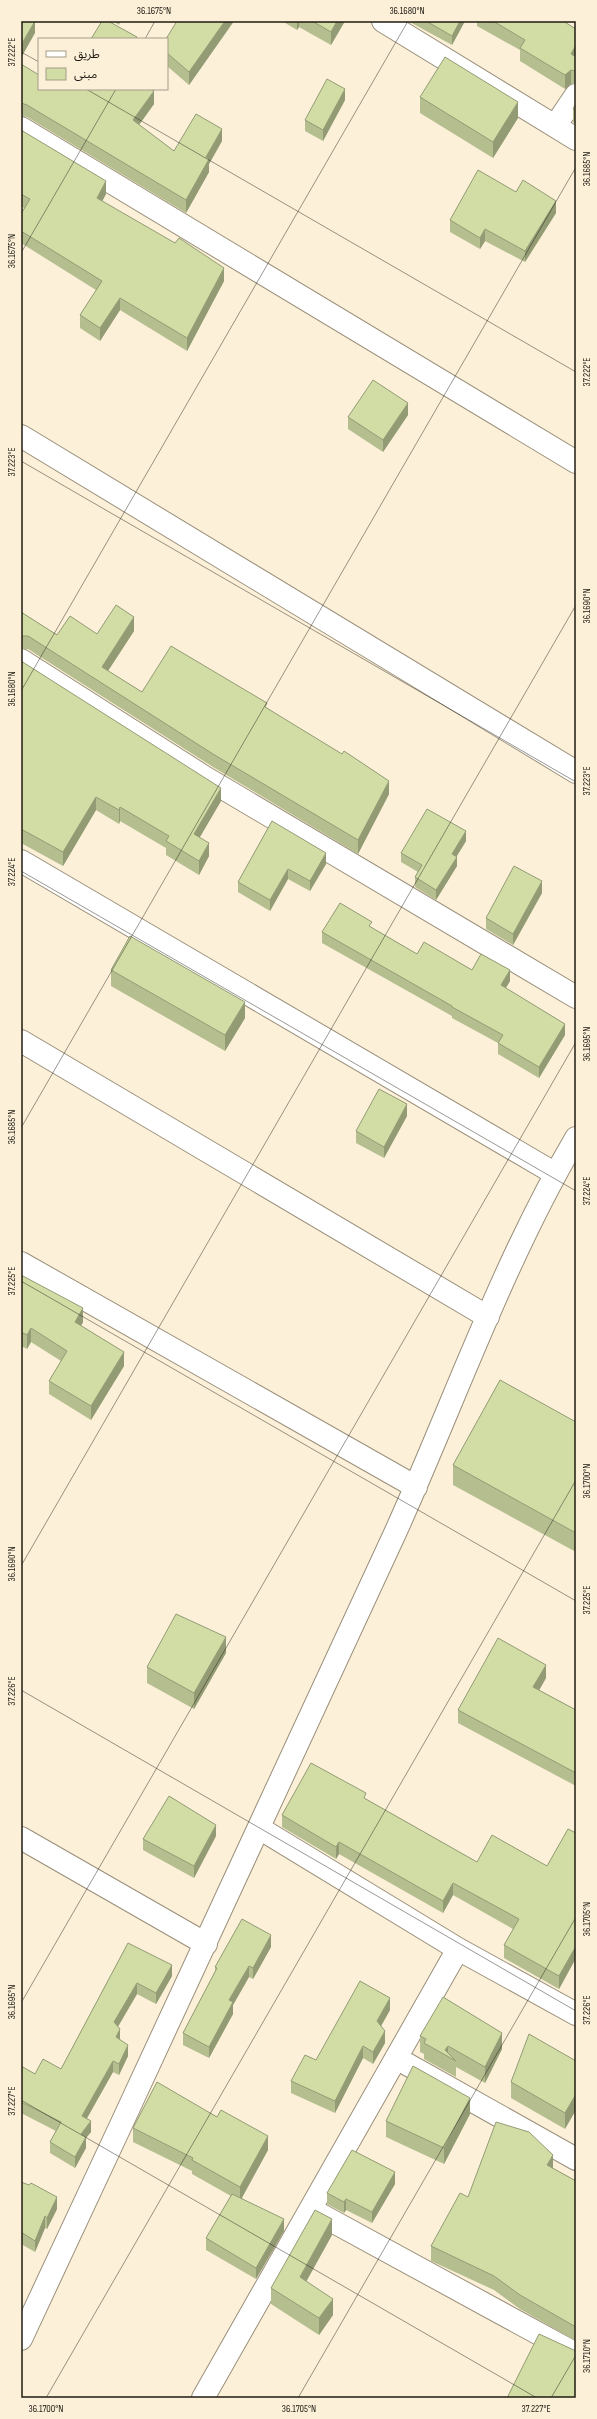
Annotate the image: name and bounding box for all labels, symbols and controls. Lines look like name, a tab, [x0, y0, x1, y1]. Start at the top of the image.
text: 36.1675°N	[137, 5, 171, 17]
text: 36.1680°N	[389, 5, 425, 17]
text: 37.222°E	[6, 38, 18, 67]
legend	[38, 38, 168, 90]
text: طريق	[74, 47, 100, 62]
text: مبنى	[74, 67, 97, 82]
text: 36.1685°N	[581, 152, 593, 186]
text: 36.1675°N	[6, 234, 18, 268]
text: 37.222°E	[581, 358, 593, 387]
text: 37.223°E	[6, 447, 18, 477]
text: 36.1690°N	[581, 588, 593, 624]
text: 36.1680°N	[6, 671, 18, 707]
text: 37.223°E	[581, 766, 593, 796]
text: 37.224°E	[6, 858, 18, 886]
text: 36.1695°N	[581, 1027, 593, 1061]
text: 36.1685°N	[6, 1110, 18, 1144]
text: 37.224°E	[581, 1177, 593, 1205]
text: 37.225°E	[6, 1267, 18, 1295]
text: 36.1700°N	[581, 1464, 593, 1498]
text: 36.1690°N	[6, 1546, 18, 1582]
text: 37.225°E	[581, 1586, 593, 1614]
text: 37.226°E	[6, 1676, 18, 1706]
text: 36.1705°N	[581, 1902, 593, 1936]
text: 36.1695°N	[6, 1985, 18, 2019]
text: 37.226°E	[581, 1995, 593, 2025]
text: 37.227°E	[6, 2086, 18, 2116]
text: 36.1710°N	[581, 2339, 593, 2373]
text: 36.1700°N	[29, 2403, 63, 2415]
text: 36.1705°N	[282, 2403, 316, 2415]
text: 37.227°E	[521, 2403, 551, 2415]

